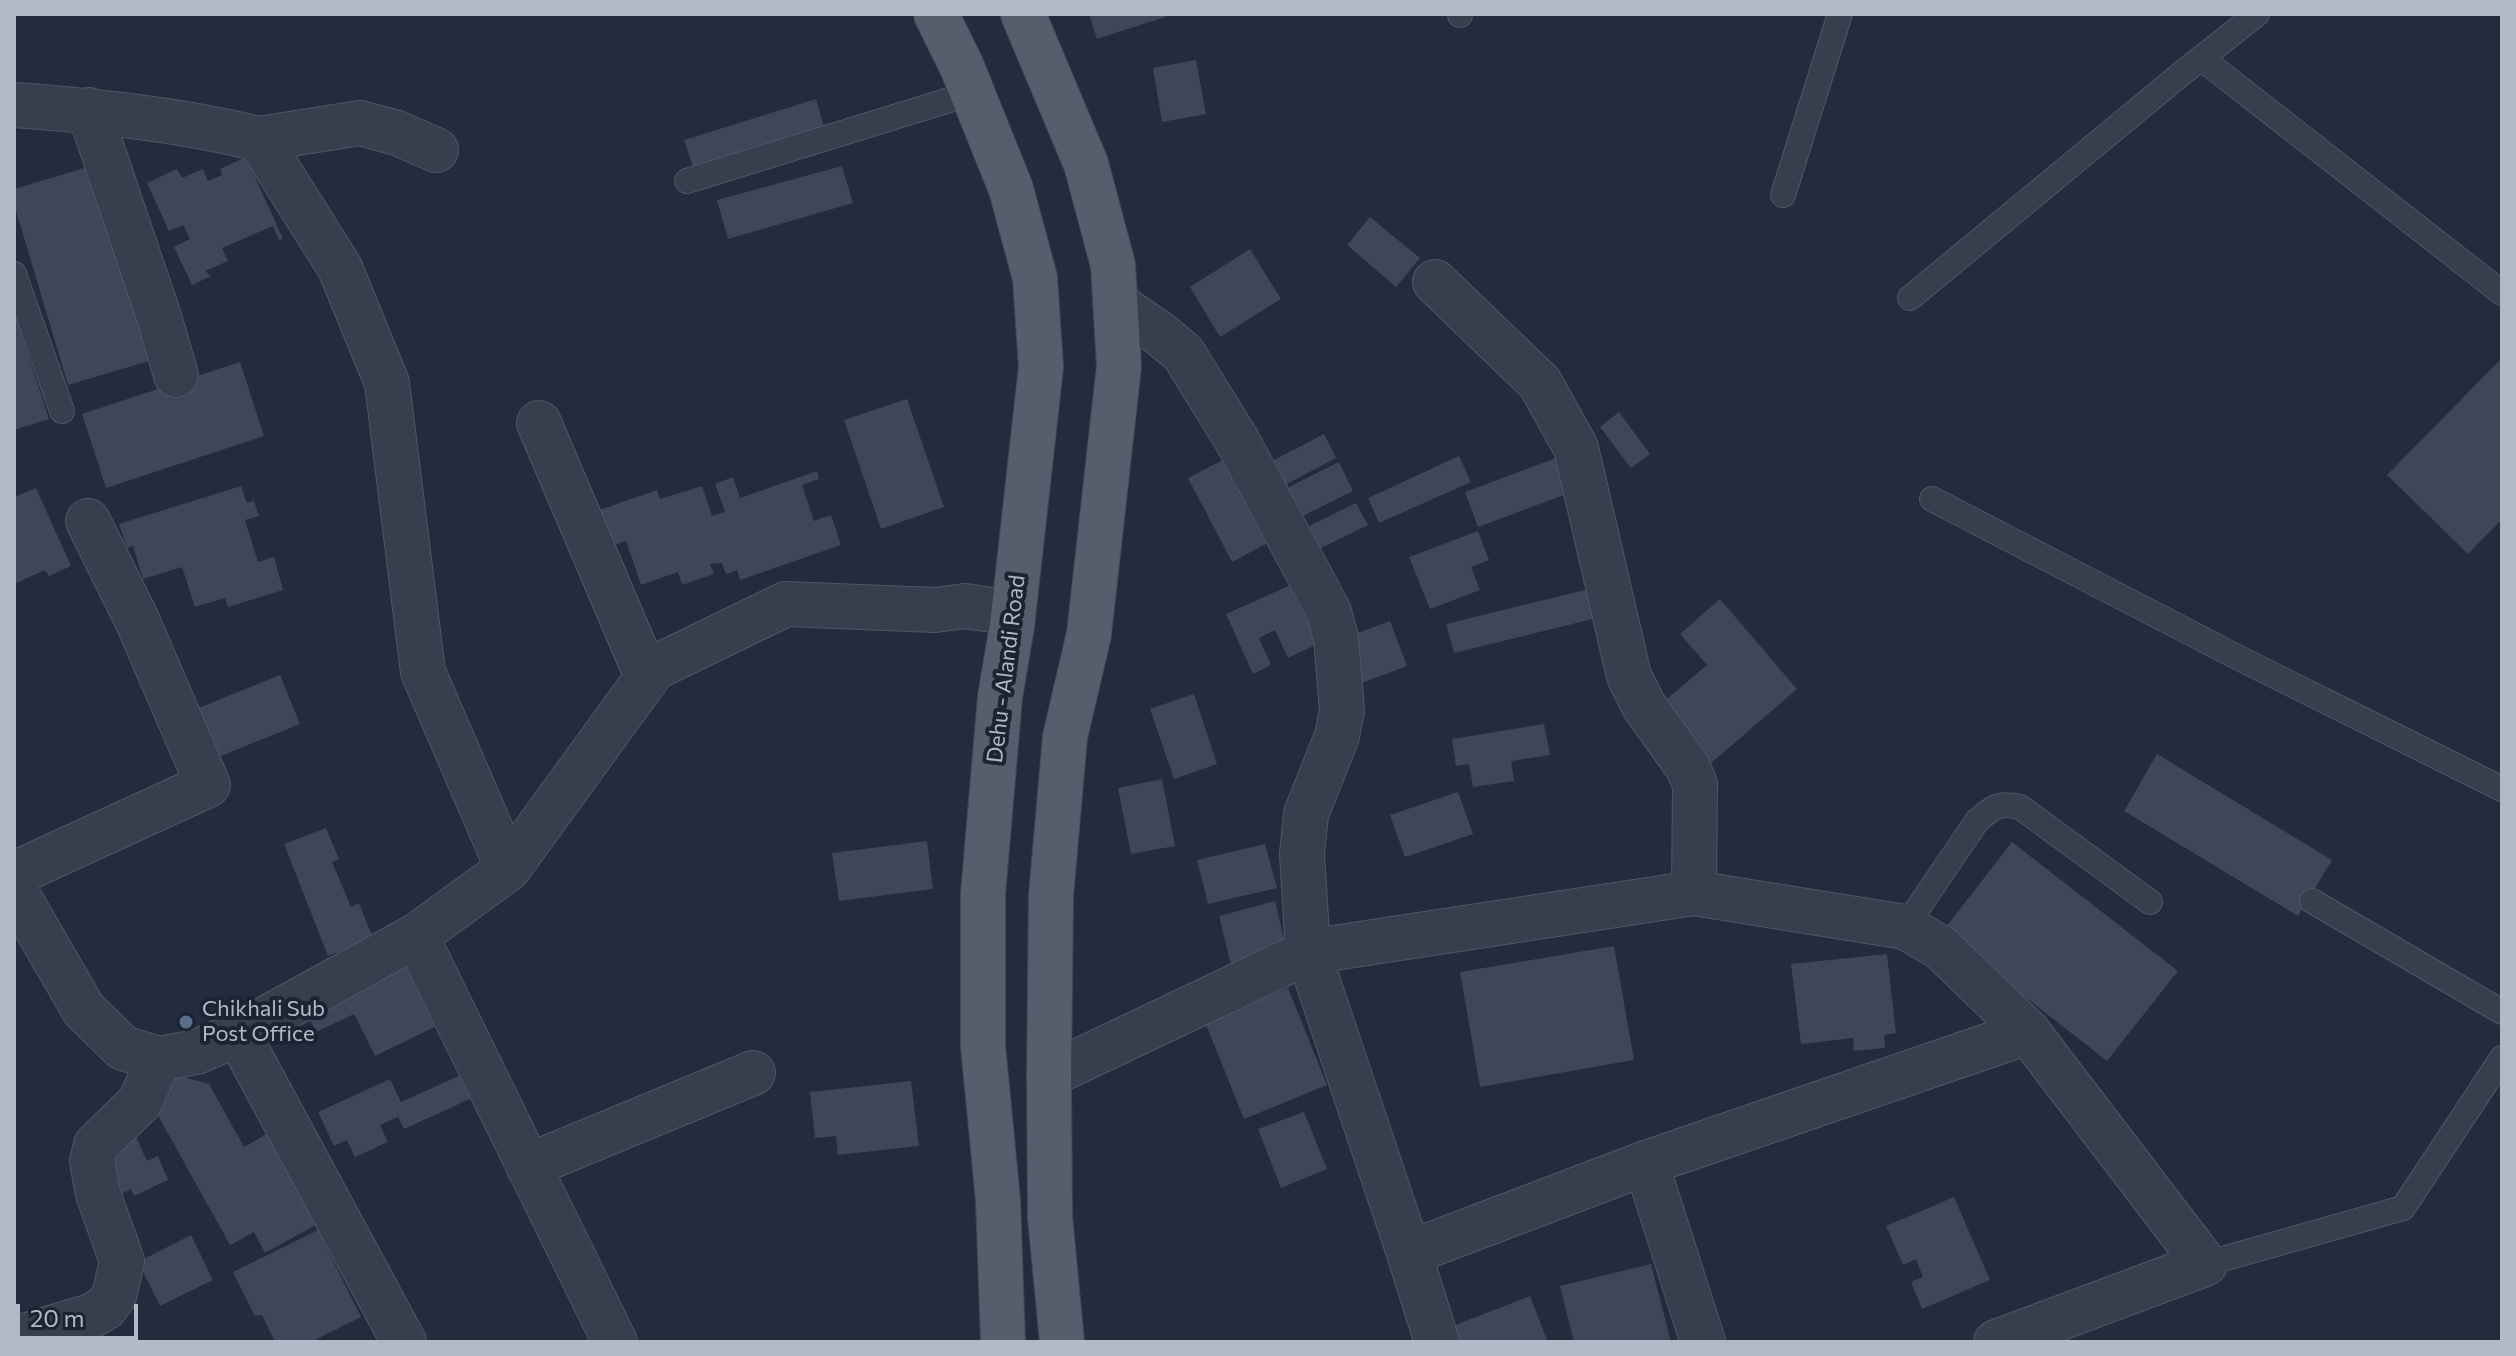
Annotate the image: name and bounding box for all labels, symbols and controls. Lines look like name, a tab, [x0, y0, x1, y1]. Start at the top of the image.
street label: Dehu - Alandi Road	[981, 573, 1031, 765]
place label: Chikhali Sub Post Office	[202, 996, 325, 1048]
marker: Chikhali Sub Post Office	[177, 1013, 195, 1031]
scale bar	[20, 1288, 142, 1338]
text: 20 m	[30, 1303, 84, 1332]

